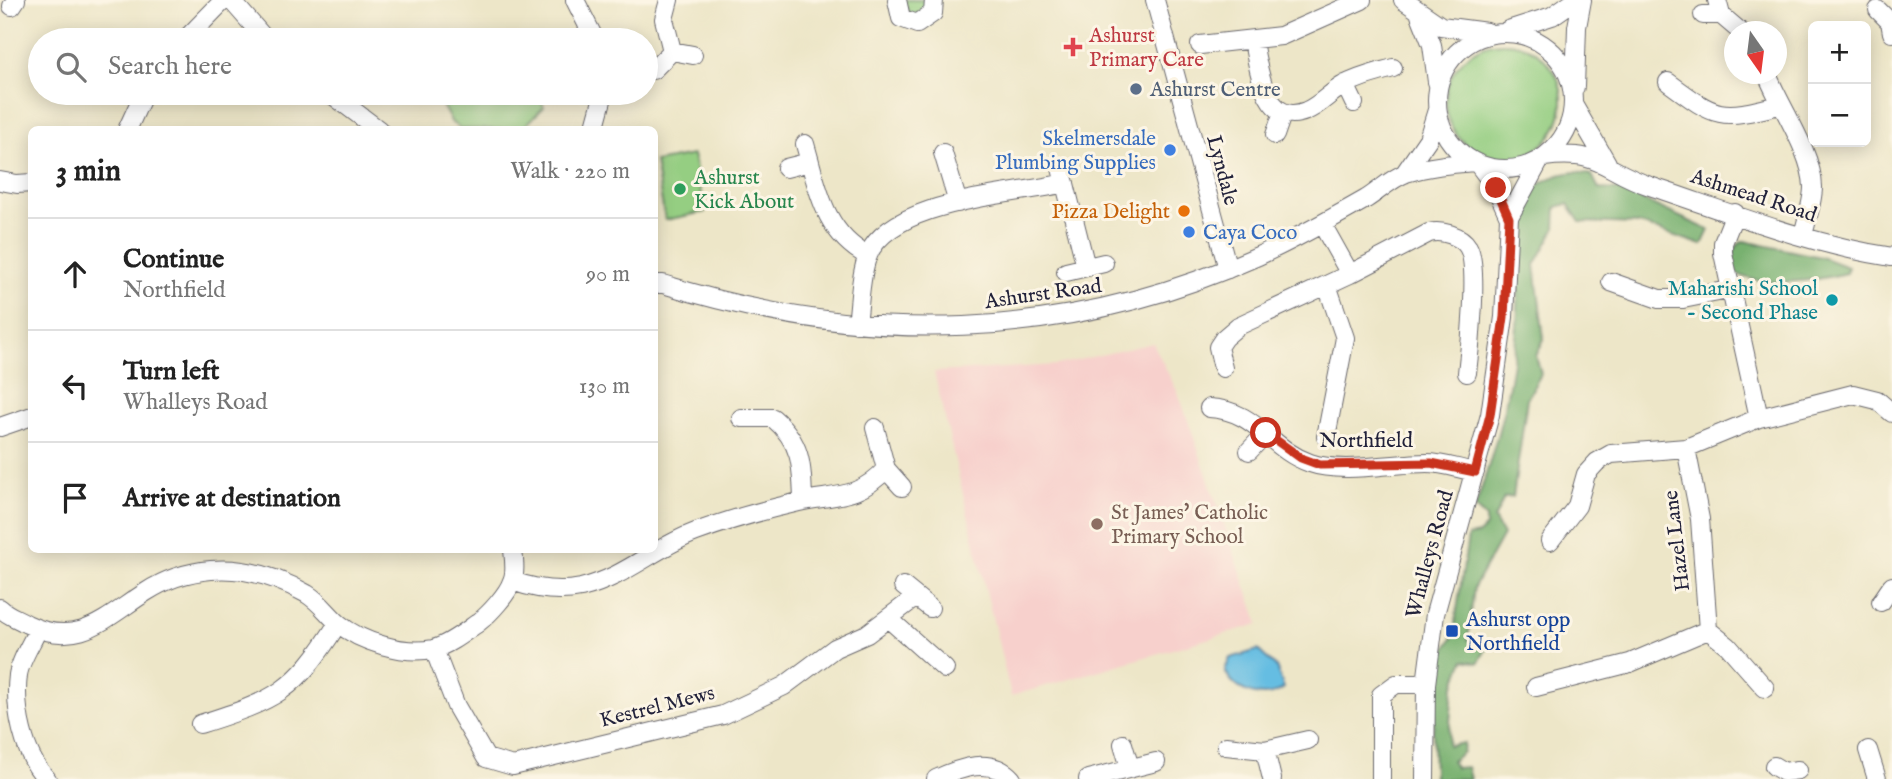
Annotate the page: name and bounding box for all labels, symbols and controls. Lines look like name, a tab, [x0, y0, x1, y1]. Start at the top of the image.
north arrow	[1724, 21, 1787, 84]
map controls	[1808, 21, 1871, 147]
button: +	[1808, 21, 1871, 84]
place label: Ashurst Primary Care	[1088, 23, 1204, 74]
search box	[28, 28, 658, 105]
marker: Ashurst Primary Care	[1063, 37, 1083, 57]
icon: search	[52, 48, 90, 86]
text: Search here	[108, 50, 232, 83]
place label: Ashurst Centre	[1149, 77, 1281, 104]
marker: Ashurst Centre	[1128, 81, 1144, 97]
button: −	[1808, 84, 1871, 147]
place label: Skelmersdale Plumbing Supplies	[995, 126, 1156, 177]
street label: Lyndale	[1199, 132, 1244, 209]
marker: Skelmersdale Plumbing Supplies	[1162, 142, 1178, 158]
text: 3 min	[56, 153, 121, 191]
text: Walk · 220 m	[510, 157, 630, 186]
street label: Ashmead Road	[1686, 163, 1821, 230]
place label: Ashurst Kick About	[693, 165, 794, 216]
route end	[1480, 172, 1511, 203]
marker: Ashurst Kick About	[672, 181, 688, 197]
place label: Pizza Delight	[1052, 199, 1170, 226]
marker: Pizza Delight	[1176, 203, 1192, 219]
place label: Caya Coco	[1203, 220, 1297, 247]
marker: Caya Coco	[1181, 224, 1197, 240]
text: Continue	[123, 243, 224, 276]
icon: ahead	[56, 255, 94, 293]
text: 90 m	[586, 260, 630, 289]
street label: Ashurst Road	[982, 273, 1104, 316]
text: Northfield	[123, 276, 226, 305]
place label: Maharishi School - Second Phase	[1668, 276, 1818, 327]
marker: Maharishi School - Second Phase	[1824, 292, 1840, 308]
text: Turn left	[123, 355, 220, 388]
icon: left	[56, 367, 94, 405]
text: 130 m	[579, 372, 630, 401]
text: Whalleys Road	[123, 388, 268, 417]
route start	[1250, 417, 1281, 448]
street label: Northfield	[1319, 428, 1414, 455]
icon: arrive	[56, 479, 94, 517]
text: Arrive at destination	[123, 482, 341, 515]
street label: Whalleys Road	[1400, 486, 1461, 622]
street label: Hazel Lane	[1658, 488, 1697, 593]
place label: St James' Catholic Primary School	[1111, 500, 1268, 551]
marker: St James' Catholic Primary School	[1089, 516, 1105, 532]
place label: Ashurst opp Northfield	[1465, 607, 1570, 658]
marker: Ashurst opp Northfield	[1444, 623, 1460, 639]
street label: Kestrel Mews	[597, 680, 718, 735]

